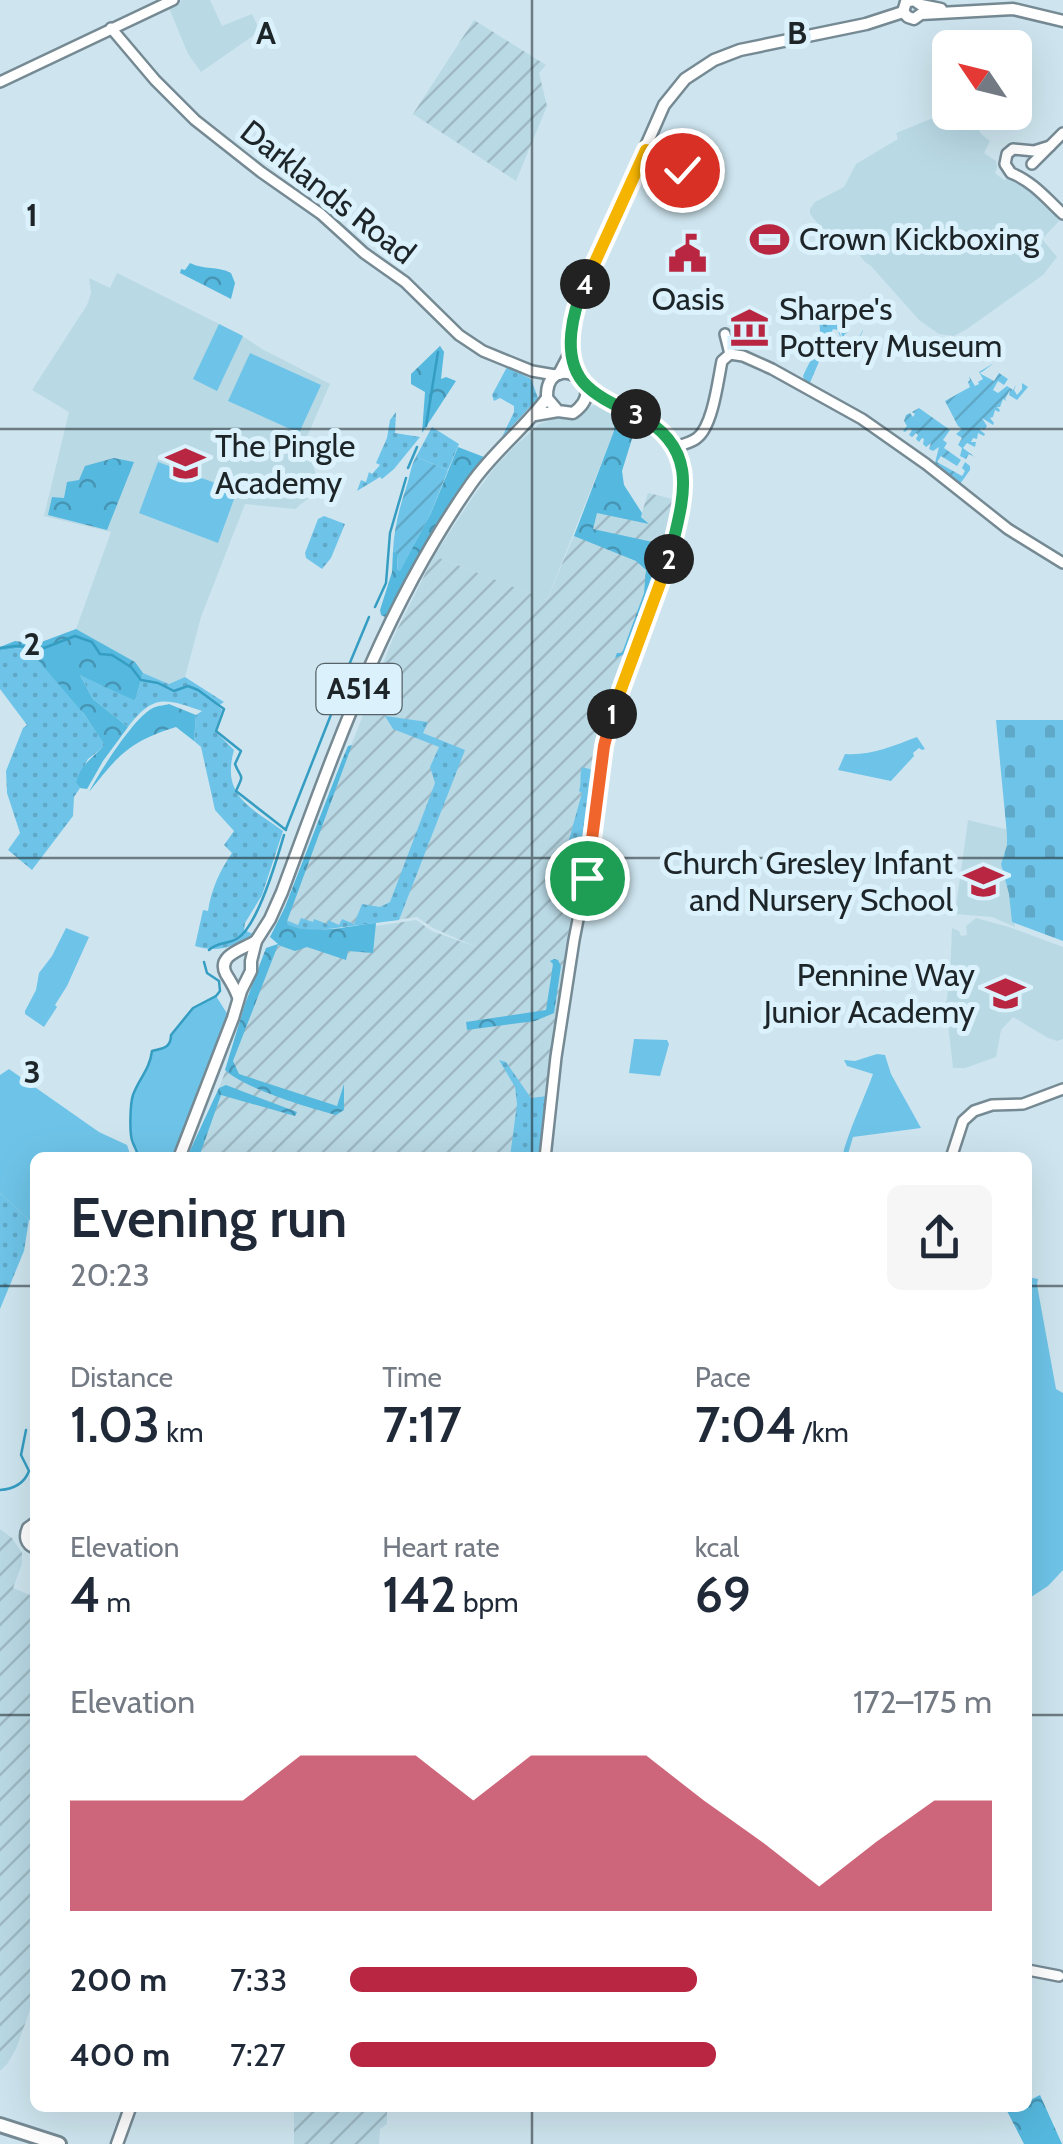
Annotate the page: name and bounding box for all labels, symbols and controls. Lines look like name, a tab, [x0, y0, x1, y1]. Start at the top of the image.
text: A	[256, 13, 276, 52]
text: B	[787, 13, 807, 52]
north arrow	[932, 30, 1032, 130]
map controls	[932, 30, 1032, 130]
street label: Darklands Road	[233, 111, 424, 272]
pin	[640, 128, 725, 213]
icon: check	[655, 143, 710, 198]
text: 1	[26, 195, 38, 234]
sports icon: Crown Kickboxing	[748, 218, 790, 260]
place label: Crown Kickboxing	[799, 219, 1040, 258]
public building icon: Oasis	[667, 233, 709, 275]
pin: 4	[560, 259, 610, 309]
text: 4	[576, 267, 594, 301]
place label: Oasis	[652, 279, 725, 318]
place label: Sharpe's Pottery Museum	[779, 289, 1002, 365]
museum icon: Sharpe's Pottery Museum	[728, 306, 770, 348]
pin: 3	[611, 389, 661, 439]
text: 3	[628, 397, 644, 431]
place label: The Pingle Academy	[215, 426, 355, 502]
school or university icon: The Pingle Academy	[164, 443, 206, 485]
pin: 2	[644, 534, 694, 584]
text: 2	[662, 542, 676, 576]
text: 2	[24, 624, 40, 663]
road number: A514	[316, 664, 402, 714]
pin: 1	[587, 689, 637, 739]
text: 1	[607, 697, 617, 731]
pin	[545, 836, 630, 921]
place label: Church Gresley Infant and Nursery School	[663, 843, 953, 919]
icon: arrive	[560, 851, 615, 906]
school or university icon: Church Gresley Infant and Nursery School	[962, 860, 1004, 902]
place label: Pennine Way Junior Academy	[763, 955, 975, 1031]
school or university icon: Pennine Way Junior Academy	[984, 972, 1026, 1014]
text: 3	[23, 1052, 41, 1091]
text: Evening run	[70, 1184, 347, 1251]
button: share	[887, 1185, 992, 1290]
text: 20:23	[70, 1255, 150, 1294]
text: Distance	[70, 1360, 173, 1394]
text: Time	[382, 1360, 442, 1394]
text: Pace	[695, 1360, 751, 1394]
text: 1.03	[70, 1394, 160, 1455]
text: 7:17	[382, 1394, 462, 1455]
text: 7:04	[695, 1394, 796, 1455]
text: km	[160, 1415, 203, 1449]
text: /km	[796, 1415, 849, 1449]
text: Elevation	[70, 1530, 179, 1564]
text: Heart rate	[382, 1530, 500, 1564]
text: kcal	[695, 1530, 739, 1564]
text: 4	[70, 1564, 100, 1625]
text: 142	[382, 1564, 457, 1625]
text: 69	[695, 1564, 751, 1625]
text: m	[100, 1585, 131, 1619]
text: bpm	[457, 1585, 519, 1619]
text: Elevation	[70, 1682, 195, 1721]
text: 172–175 m	[853, 1682, 992, 1721]
text: 200 m	[70, 1960, 167, 1999]
text: 7:33	[230, 1960, 287, 1999]
text: 400 m	[70, 2035, 170, 2074]
text: 7:27	[230, 2035, 286, 2074]

